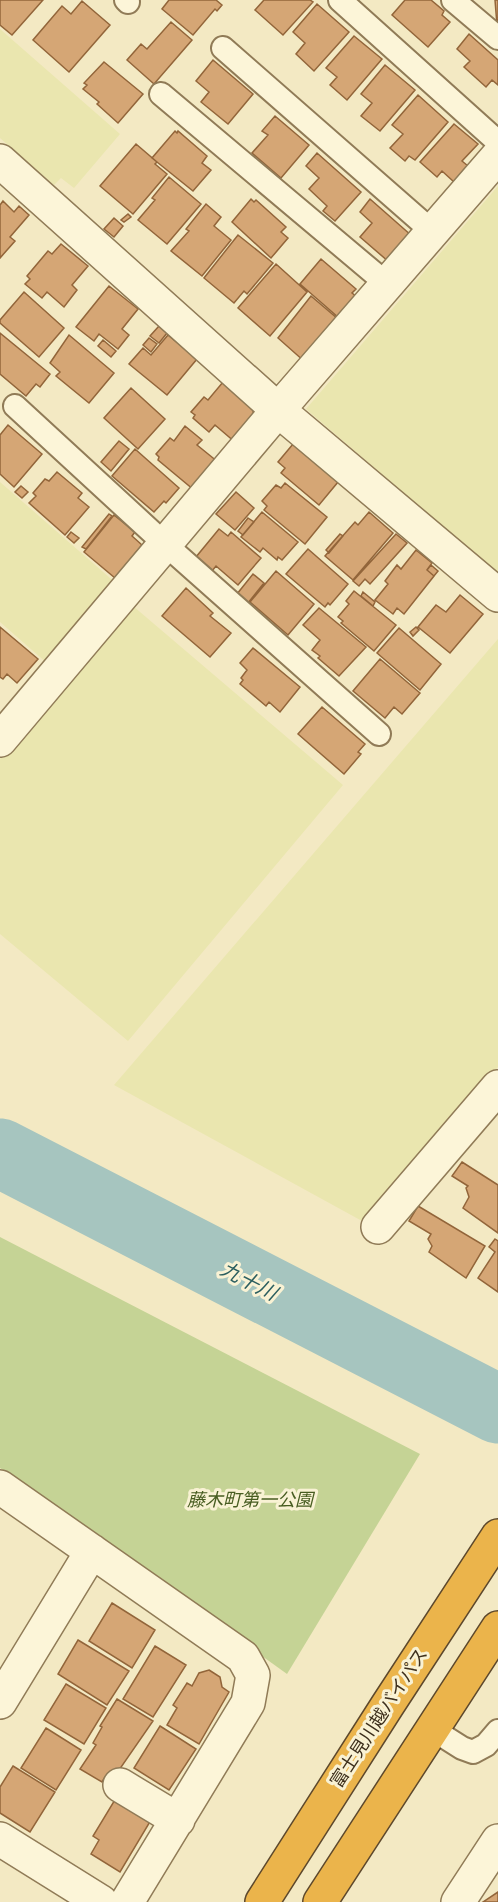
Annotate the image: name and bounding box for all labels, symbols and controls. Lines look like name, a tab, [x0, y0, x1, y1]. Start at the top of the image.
water label: 九十川	[217, 1257, 283, 1306]
park label: 藤木町第一公園	[187, 1489, 316, 1511]
street label: 富士見川越バイパス	[326, 1644, 432, 1792]

